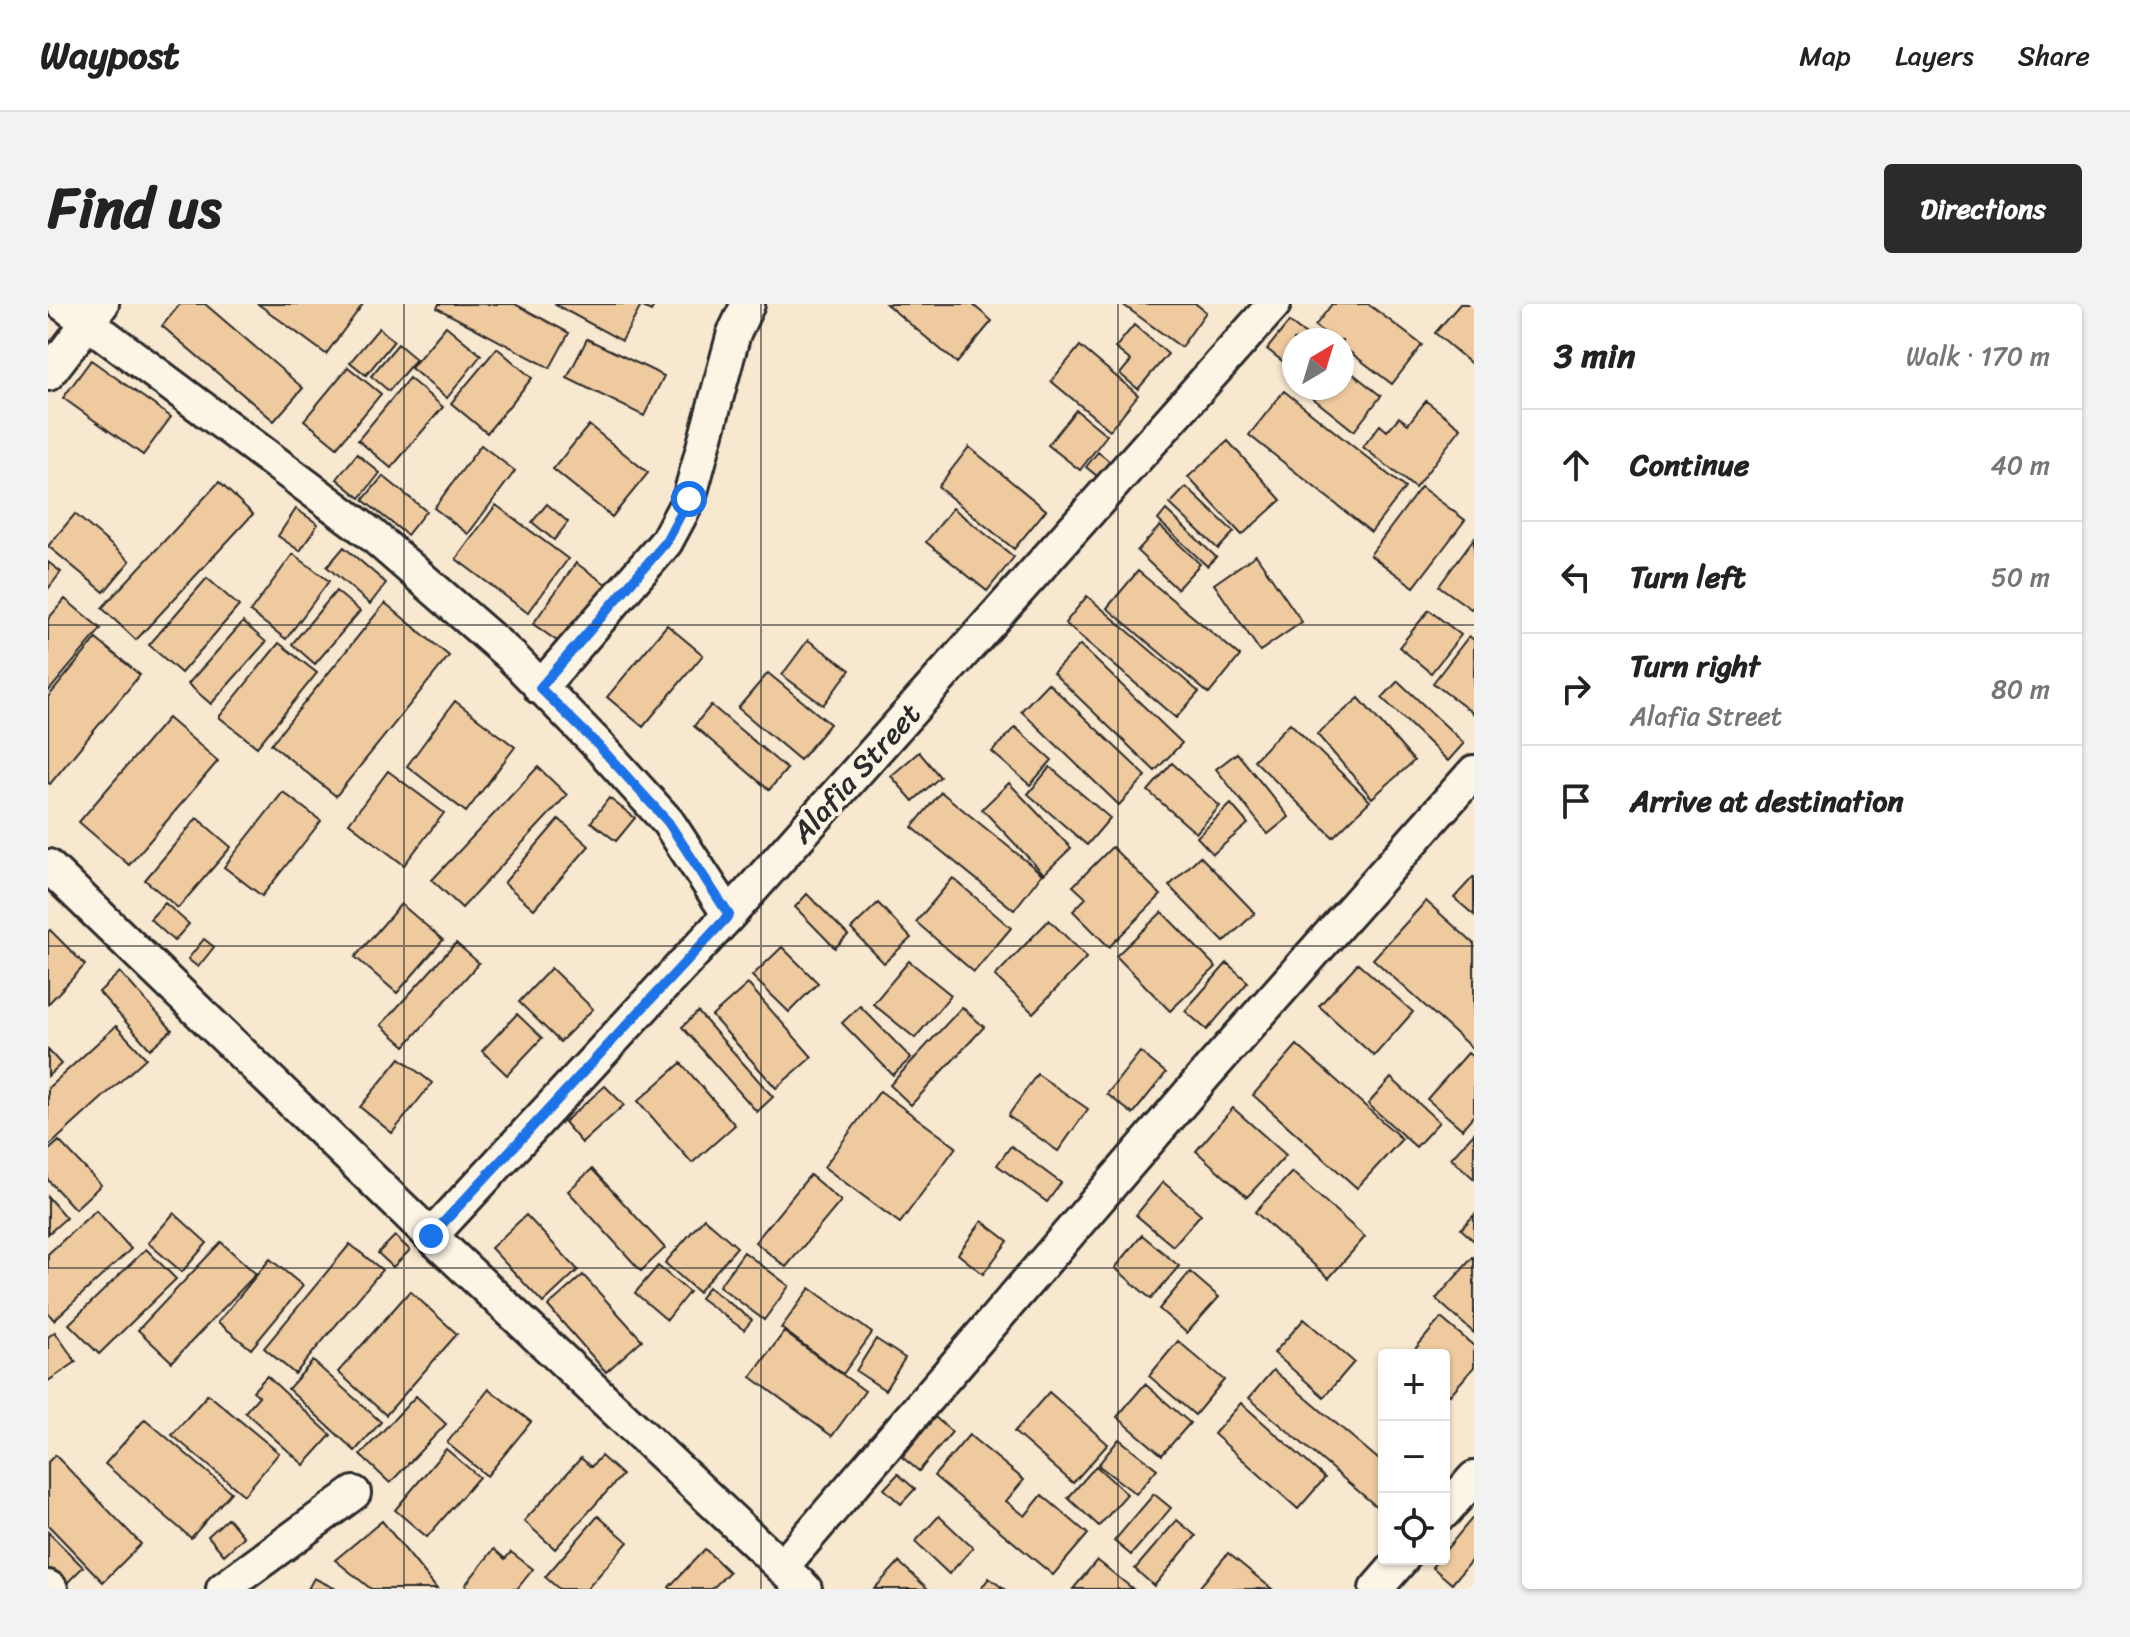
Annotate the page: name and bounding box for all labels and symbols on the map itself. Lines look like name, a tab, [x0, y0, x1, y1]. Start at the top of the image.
north arrow	[1282, 328, 1354, 400]
route start	[671, 481, 707, 517]
street label: Alafia Street	[777, 690, 935, 857]
route end	[413, 1218, 449, 1254]

